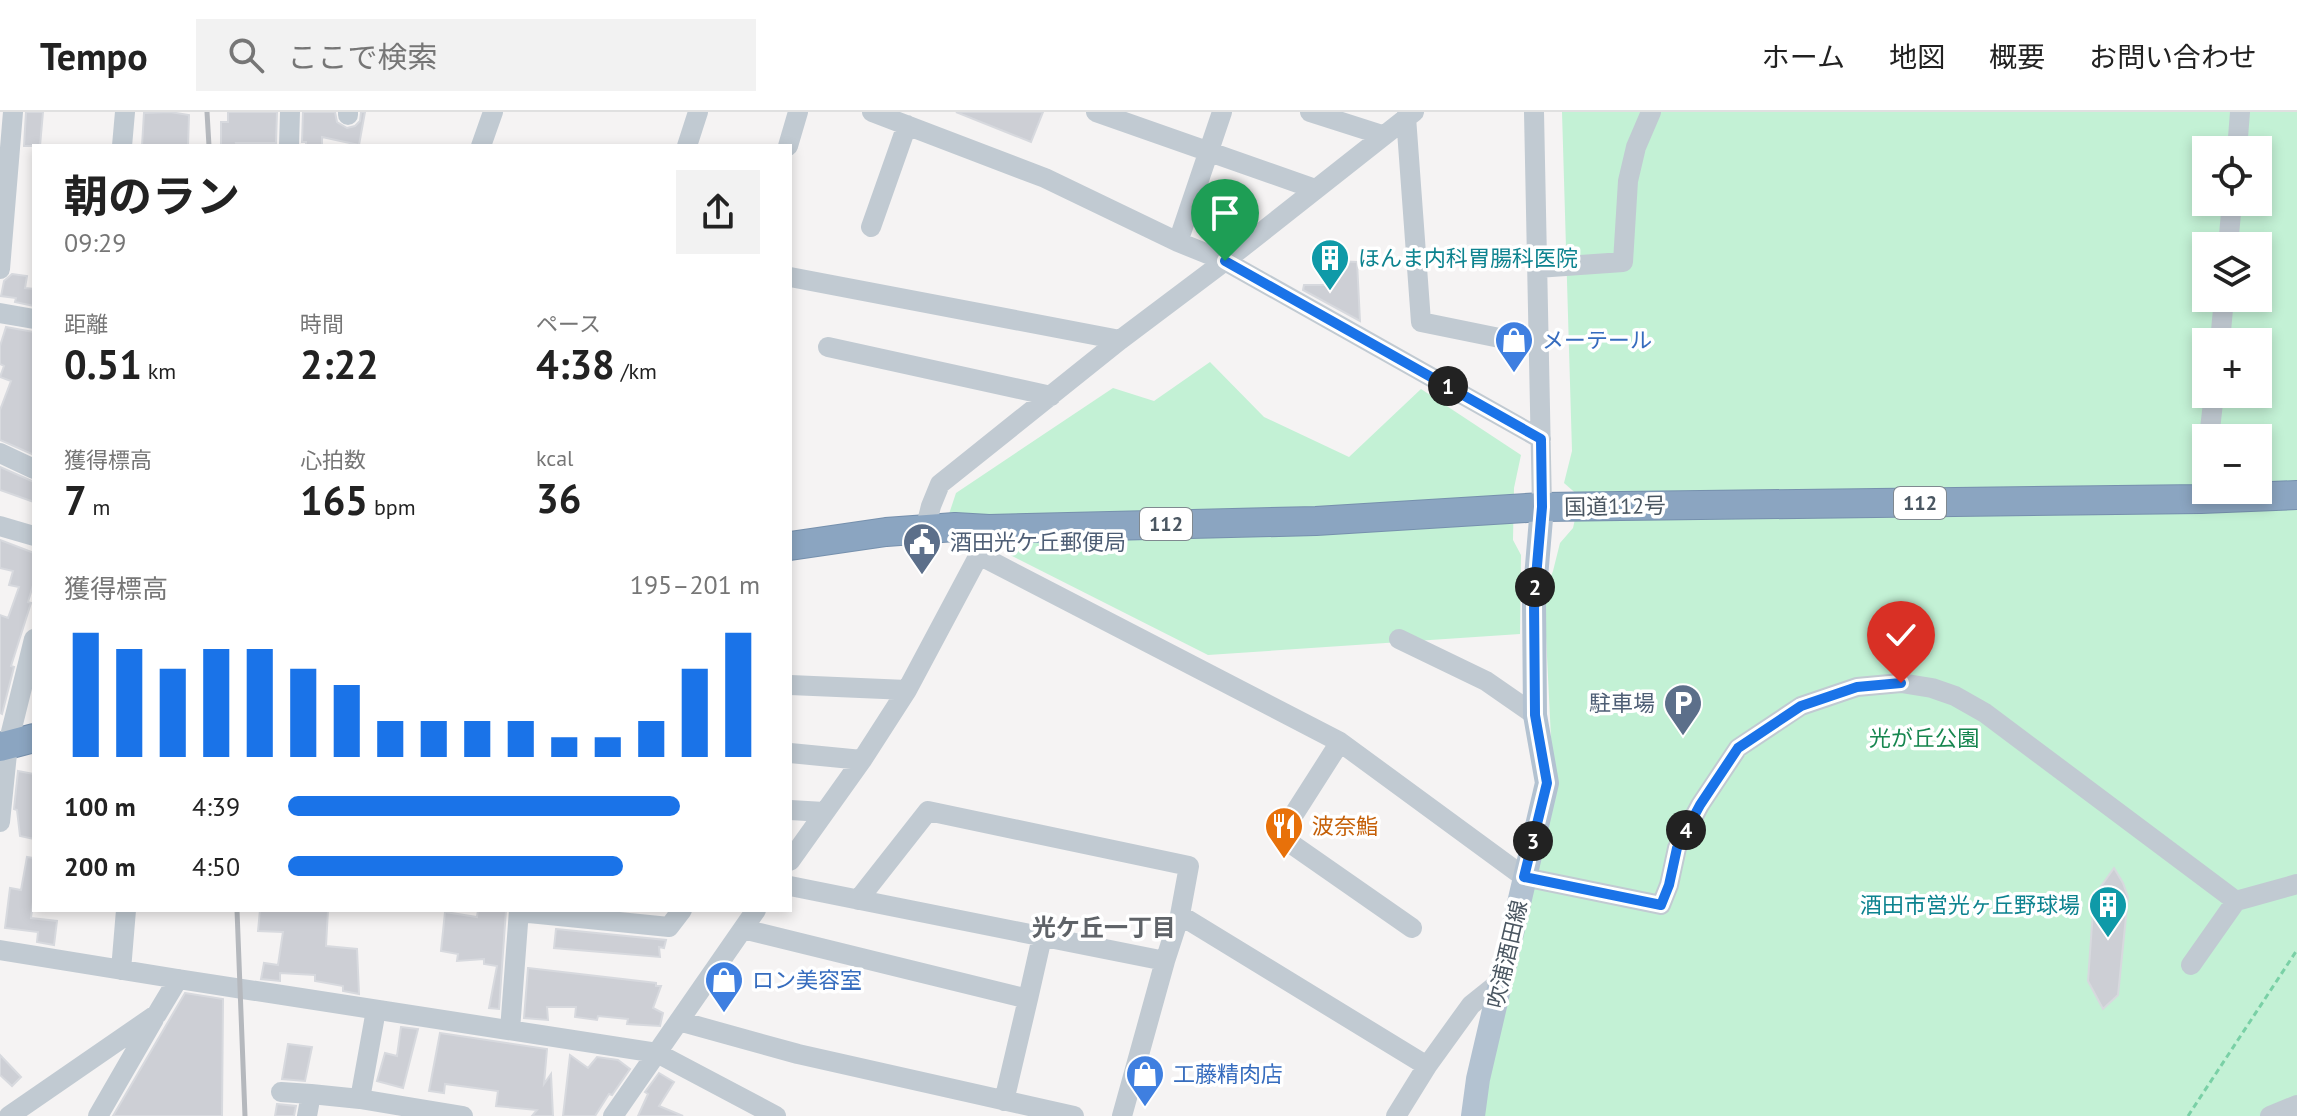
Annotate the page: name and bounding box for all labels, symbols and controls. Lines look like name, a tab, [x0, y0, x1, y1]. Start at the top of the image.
search box	[196, 19, 756, 91]
text: Tempo	[40, 31, 148, 80]
icon: search	[224, 33, 268, 77]
text: ここで検索	[288, 37, 438, 76]
text: ホーム	[1762, 38, 1845, 75]
text: 地図	[1889, 38, 1945, 75]
text: 概要	[1989, 38, 2045, 75]
text: お問い合わせ	[2089, 38, 2257, 75]
map controls	[2192, 136, 2272, 504]
button: locate	[2192, 136, 2272, 216]
text: 朝のラン	[64, 167, 240, 224]
button: share	[676, 170, 760, 254]
pin	[1191, 179, 1259, 261]
icon: arrive	[1203, 191, 1247, 235]
text: 09:29	[64, 226, 126, 259]
button: layers	[2192, 232, 2272, 312]
building icon: ほんま内科胃腸科医院	[1309, 237, 1351, 292]
place label: ほんま内科胃腸科医院	[1358, 244, 1578, 272]
text: 距離	[64, 310, 108, 338]
text: 時間	[300, 310, 344, 338]
text: ペース	[536, 310, 601, 338]
shop icon: メーテール	[1493, 319, 1535, 374]
place label: メーテール	[1542, 326, 1652, 354]
button: +	[2192, 328, 2272, 408]
text: 0.51	[64, 338, 142, 390]
text: 2:22	[300, 338, 379, 390]
text: 4:38	[536, 338, 615, 390]
text: km	[142, 357, 176, 385]
text: /km	[615, 357, 657, 385]
pin: 1	[1428, 366, 1468, 406]
text: 1	[1442, 372, 1454, 400]
button: −	[2192, 424, 2272, 504]
text: kcal	[536, 444, 574, 472]
text: 獲得標高	[64, 446, 152, 474]
text: 心拍数	[300, 446, 366, 474]
text: 36	[536, 472, 581, 524]
text: 7	[64, 474, 87, 526]
text: 165	[300, 474, 368, 526]
road number: 112	[1894, 487, 1946, 519]
street label: 国道112号	[1564, 491, 1666, 521]
text: m	[87, 493, 110, 521]
text: bpm	[368, 493, 416, 521]
road number: 112	[1140, 508, 1192, 540]
public building icon: 酒田光ケ丘郵便局	[901, 521, 943, 576]
place label: 酒田光ケ丘郵便局	[950, 528, 1126, 556]
pin: 2	[1515, 567, 1555, 607]
text: 195–201 m	[630, 568, 760, 601]
text: 獲得標高	[64, 572, 168, 605]
text: 2	[1529, 573, 1541, 601]
pin	[1867, 601, 1935, 683]
icon: check	[1879, 613, 1923, 657]
parking icon: 駐車場	[1662, 682, 1704, 737]
place label: 駐車場	[1589, 689, 1655, 717]
park label: 光が丘公園	[1869, 724, 1979, 752]
text: 100 m	[64, 790, 136, 823]
text: 4:39	[192, 790, 240, 823]
restaurant icon: 波奈鮨	[1263, 805, 1305, 860]
pin: 4	[1666, 810, 1706, 850]
place label: 波奈鮨	[1312, 812, 1378, 840]
text: 4	[1680, 816, 1692, 844]
pin: 3	[1513, 821, 1553, 861]
text: 3	[1527, 827, 1539, 855]
text: 200 m	[64, 850, 136, 883]
text: 4:50	[192, 850, 240, 883]
building icon: 酒田市営光ヶ丘野球場	[2087, 884, 2129, 939]
place label: 酒田市営光ヶ丘野球場	[1860, 891, 2080, 919]
street label: 吹浦酒田線	[1481, 897, 1533, 1011]
district label: 光ケ丘一丁目	[1032, 912, 1176, 943]
shop icon: ロン美容室	[703, 959, 745, 1014]
place label: ロン美容室	[752, 966, 862, 994]
shop icon: 工藤精肉店	[1124, 1053, 1166, 1108]
place label: 工藤精肉店	[1173, 1060, 1283, 1088]

